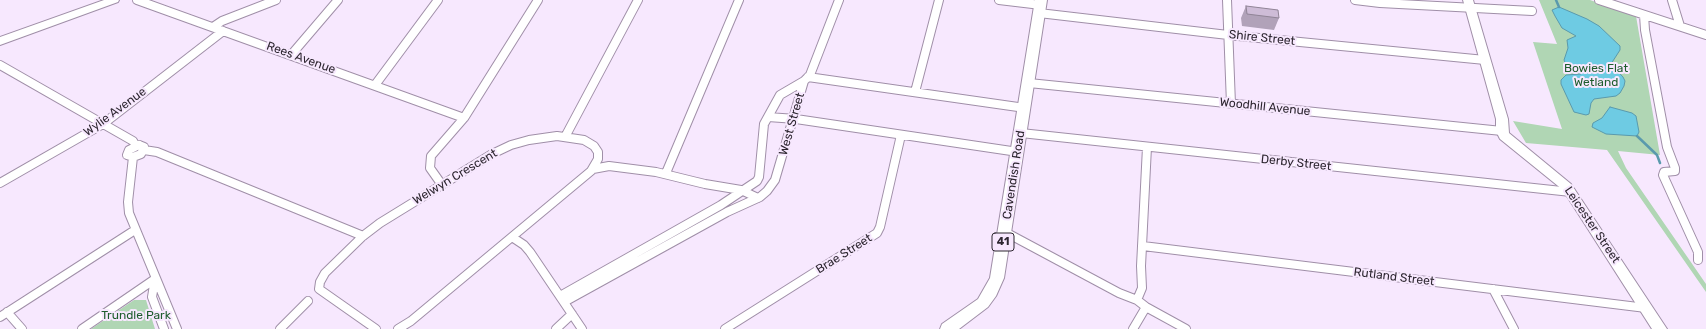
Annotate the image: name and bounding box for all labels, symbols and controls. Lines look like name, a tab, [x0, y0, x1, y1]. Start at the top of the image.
street label: Shire Street	[1228, 27, 1296, 49]
street label: Rees Avenue	[265, 39, 337, 77]
park label: Bowies Flat Wetland	[1564, 62, 1628, 90]
street label: Wylie Avenue	[81, 85, 149, 139]
street label: West Street	[776, 91, 808, 157]
street label: Woodhill Avenue	[1219, 95, 1311, 119]
street label: Cavendish Road	[1000, 130, 1028, 220]
street label: Welwyn Crescent	[410, 146, 500, 208]
street label: Derby Street	[1260, 152, 1332, 174]
street label: Leicester Street	[1561, 184, 1623, 266]
street label: Brae Street	[813, 231, 875, 277]
road number: 41	[992, 233, 1014, 251]
street label: Rutland Street	[1353, 265, 1435, 289]
park label: Trundle Park	[101, 309, 171, 323]

